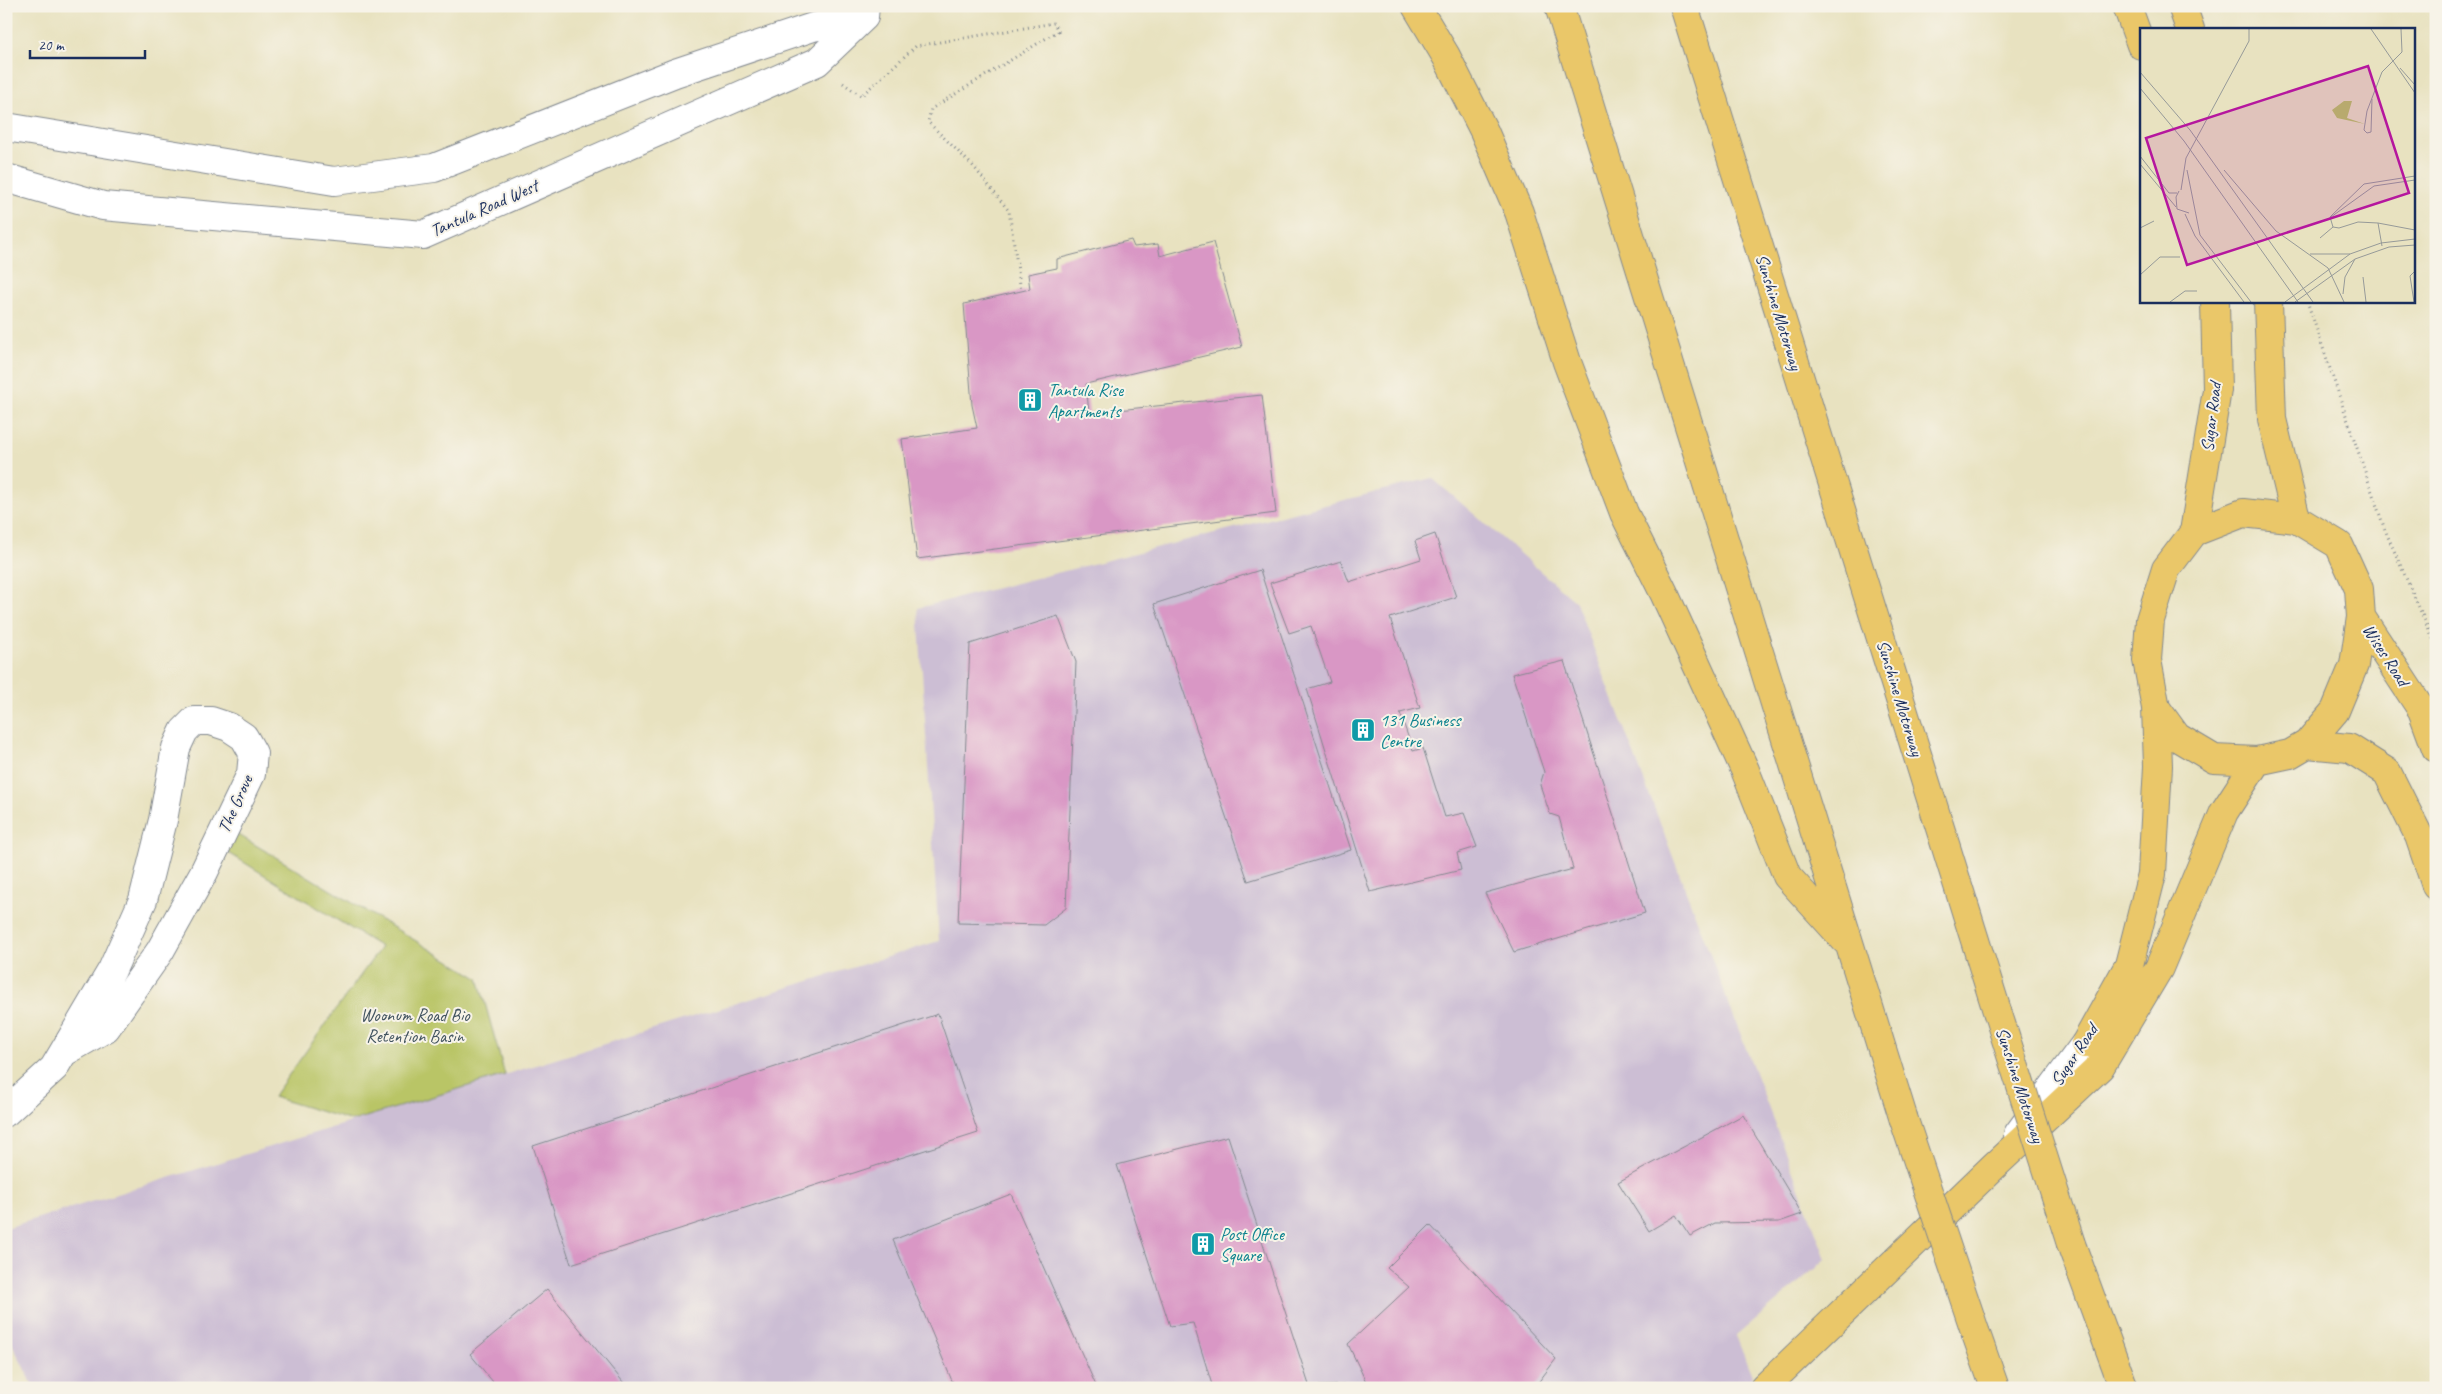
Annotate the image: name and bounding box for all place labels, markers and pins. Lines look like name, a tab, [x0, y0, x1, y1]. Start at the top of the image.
place label: Tantula Rise Apartments	[1048, 379, 1124, 422]
building icon: Tantula Rise Apartments	[1017, 387, 1043, 413]
place label: 131 Business Centre	[1380, 709, 1462, 752]
building icon: 131 Business Centre	[1350, 717, 1376, 743]
place label: Post Office Square	[1220, 1223, 1285, 1266]
building icon: Post Office Square	[1190, 1231, 1216, 1257]

